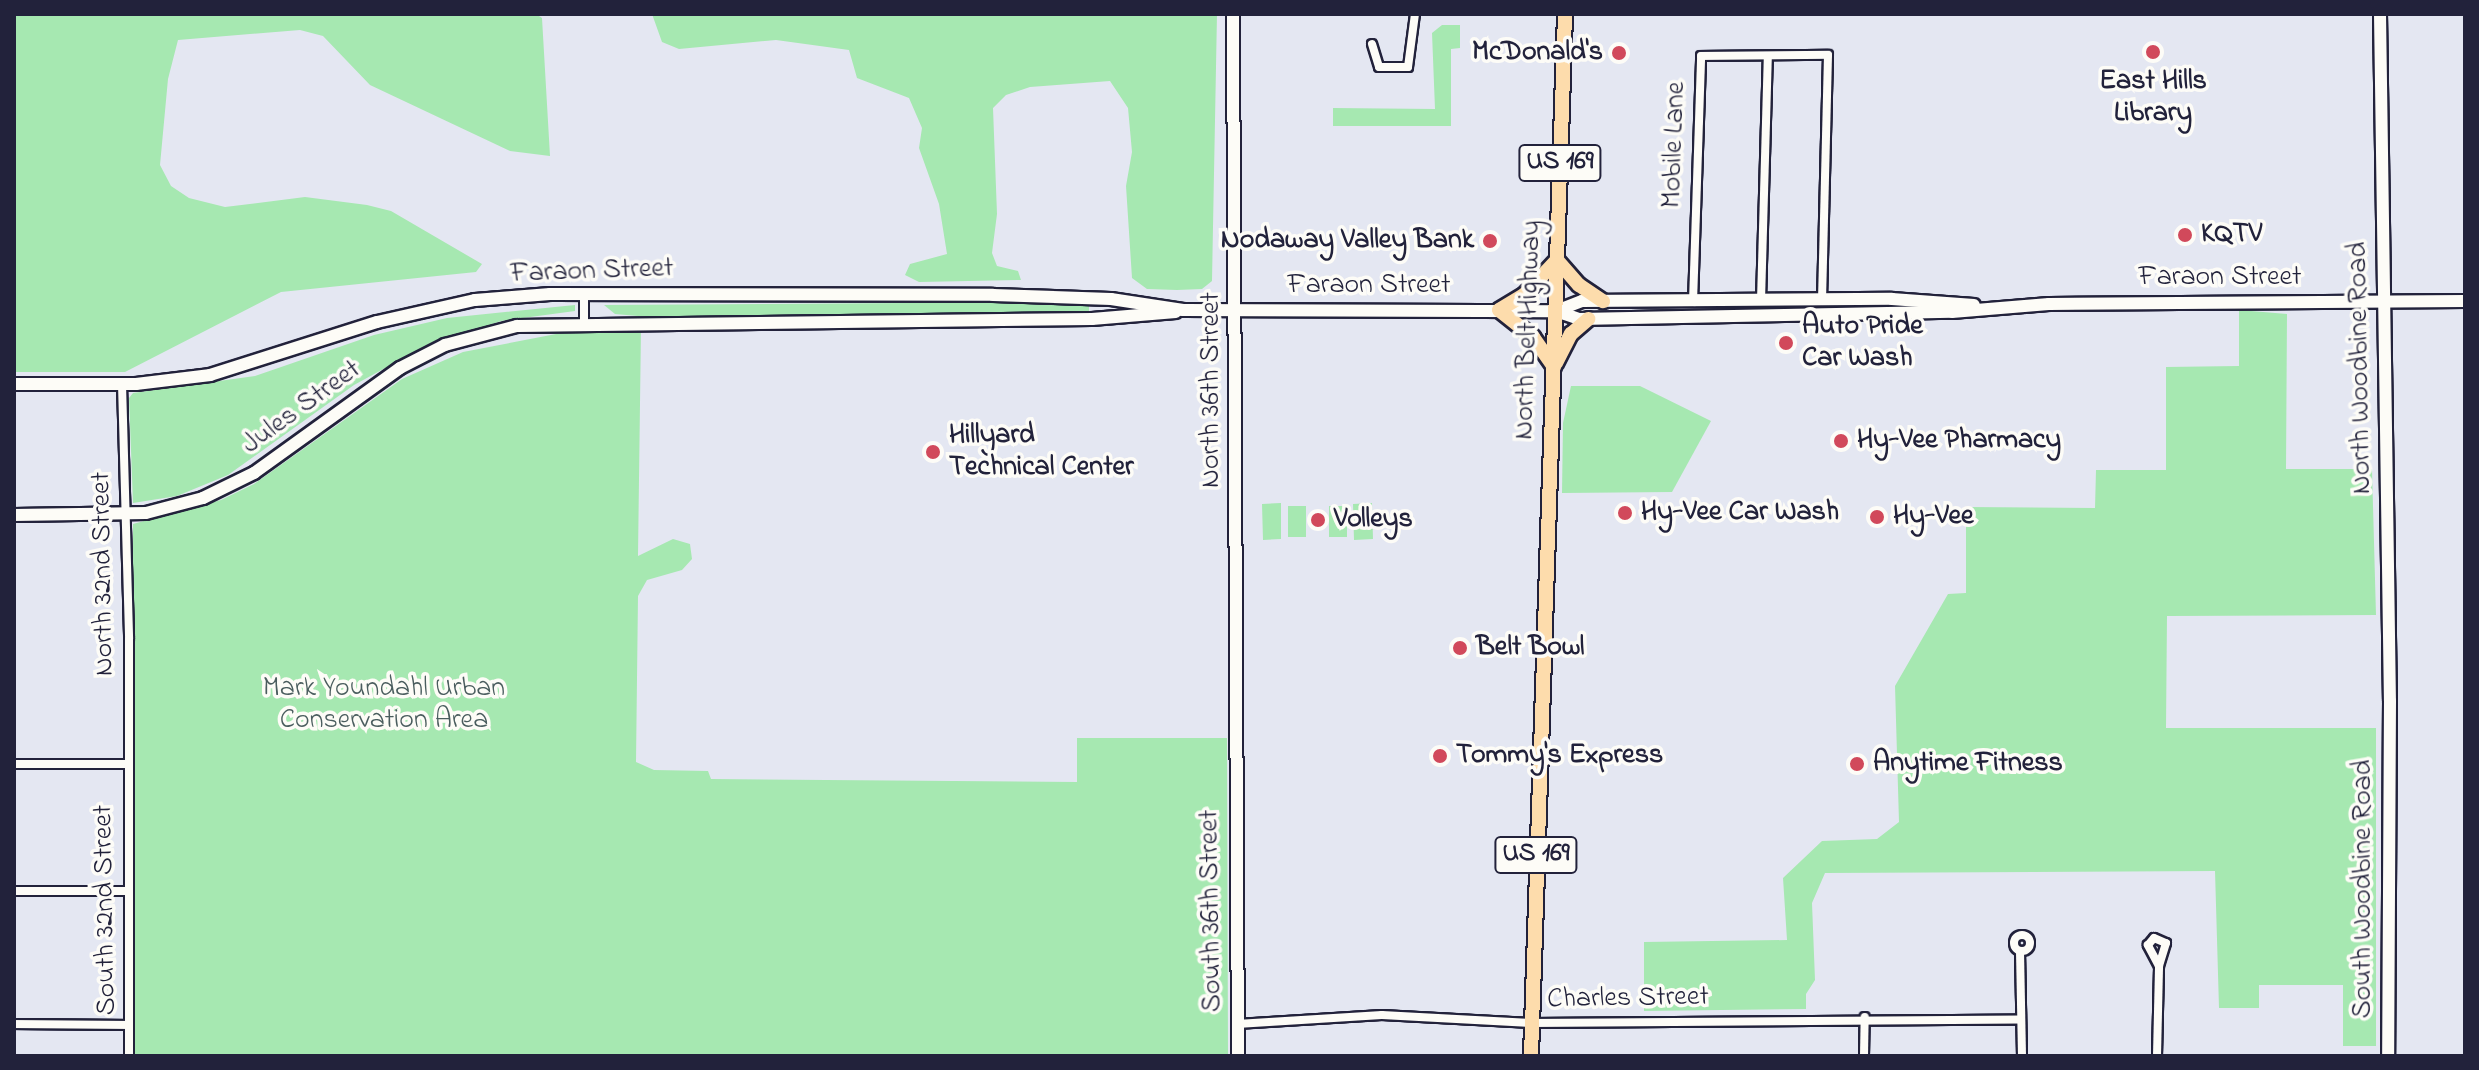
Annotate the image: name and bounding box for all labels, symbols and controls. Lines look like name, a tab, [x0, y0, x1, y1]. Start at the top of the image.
place label: McDonald's	[1472, 36, 1603, 70]
marker: East Hills Library	[2144, 43, 2162, 61]
marker: McDonald's	[1610, 44, 1628, 62]
place label: East Hills Library	[2099, 65, 2207, 131]
street label: Mobile Lane	[1656, 81, 1694, 209]
road number: US 169	[1518, 141, 1602, 185]
place label: KQTV	[2201, 218, 2262, 252]
street label: North Belt Highway	[1508, 220, 1550, 440]
place label: Nodaway Valley Bank	[1221, 224, 1474, 258]
marker: KQTV	[2176, 226, 2194, 244]
marker: Nodaway Valley Bank	[1481, 232, 1499, 250]
street label: North Woodbine Road	[2342, 241, 2380, 495]
street label: Faraon Street	[510, 252, 674, 292]
street label: Faraon Street	[2139, 261, 2301, 295]
street label: Faraon Street	[1288, 269, 1450, 303]
street label: North 36th Street	[1195, 292, 1229, 488]
place label: Auto Pride Car Wash	[1802, 310, 1923, 376]
marker: Auto Pride Car Wash	[1777, 334, 1795, 352]
street label: Jules Street	[236, 354, 368, 462]
place label: Hillyard Technical Center	[949, 419, 1134, 485]
place label: Hy-Vee Pharmacy	[1857, 424, 2061, 458]
marker: Hy-Vee Pharmacy	[1832, 432, 1850, 450]
marker: Hillyard Technical Center	[924, 443, 942, 461]
street label: North 32nd Street	[85, 472, 123, 676]
place label: Hy-Vee Car Wash	[1641, 496, 1839, 530]
place label: Hy-Vee	[1893, 500, 1974, 534]
place label: Volleys	[1334, 503, 1413, 537]
marker: Hy-Vee Car Wash	[1616, 504, 1634, 522]
marker: Hy-Vee	[1868, 508, 1886, 526]
marker: Volleys	[1309, 511, 1327, 529]
place label: Belt Bowl	[1476, 631, 1584, 665]
marker: Belt Bowl	[1451, 639, 1469, 657]
park label: Mark Youndahl Urban Conservation Area	[263, 672, 505, 738]
place label: Tommy's Express	[1456, 739, 1663, 773]
marker: Tommy's Express	[1431, 747, 1449, 765]
place label: Anytime Fitness	[1873, 747, 2063, 781]
marker: Anytime Fitness	[1848, 755, 1866, 773]
street label: South Woodbine Road	[2347, 760, 2381, 1018]
street label: South 32nd Street	[87, 804, 125, 1016]
street label: South 36th Street	[1193, 810, 1231, 1012]
road number: US 169	[1494, 833, 1578, 877]
street label: Charles Street	[1547, 981, 1709, 1017]

